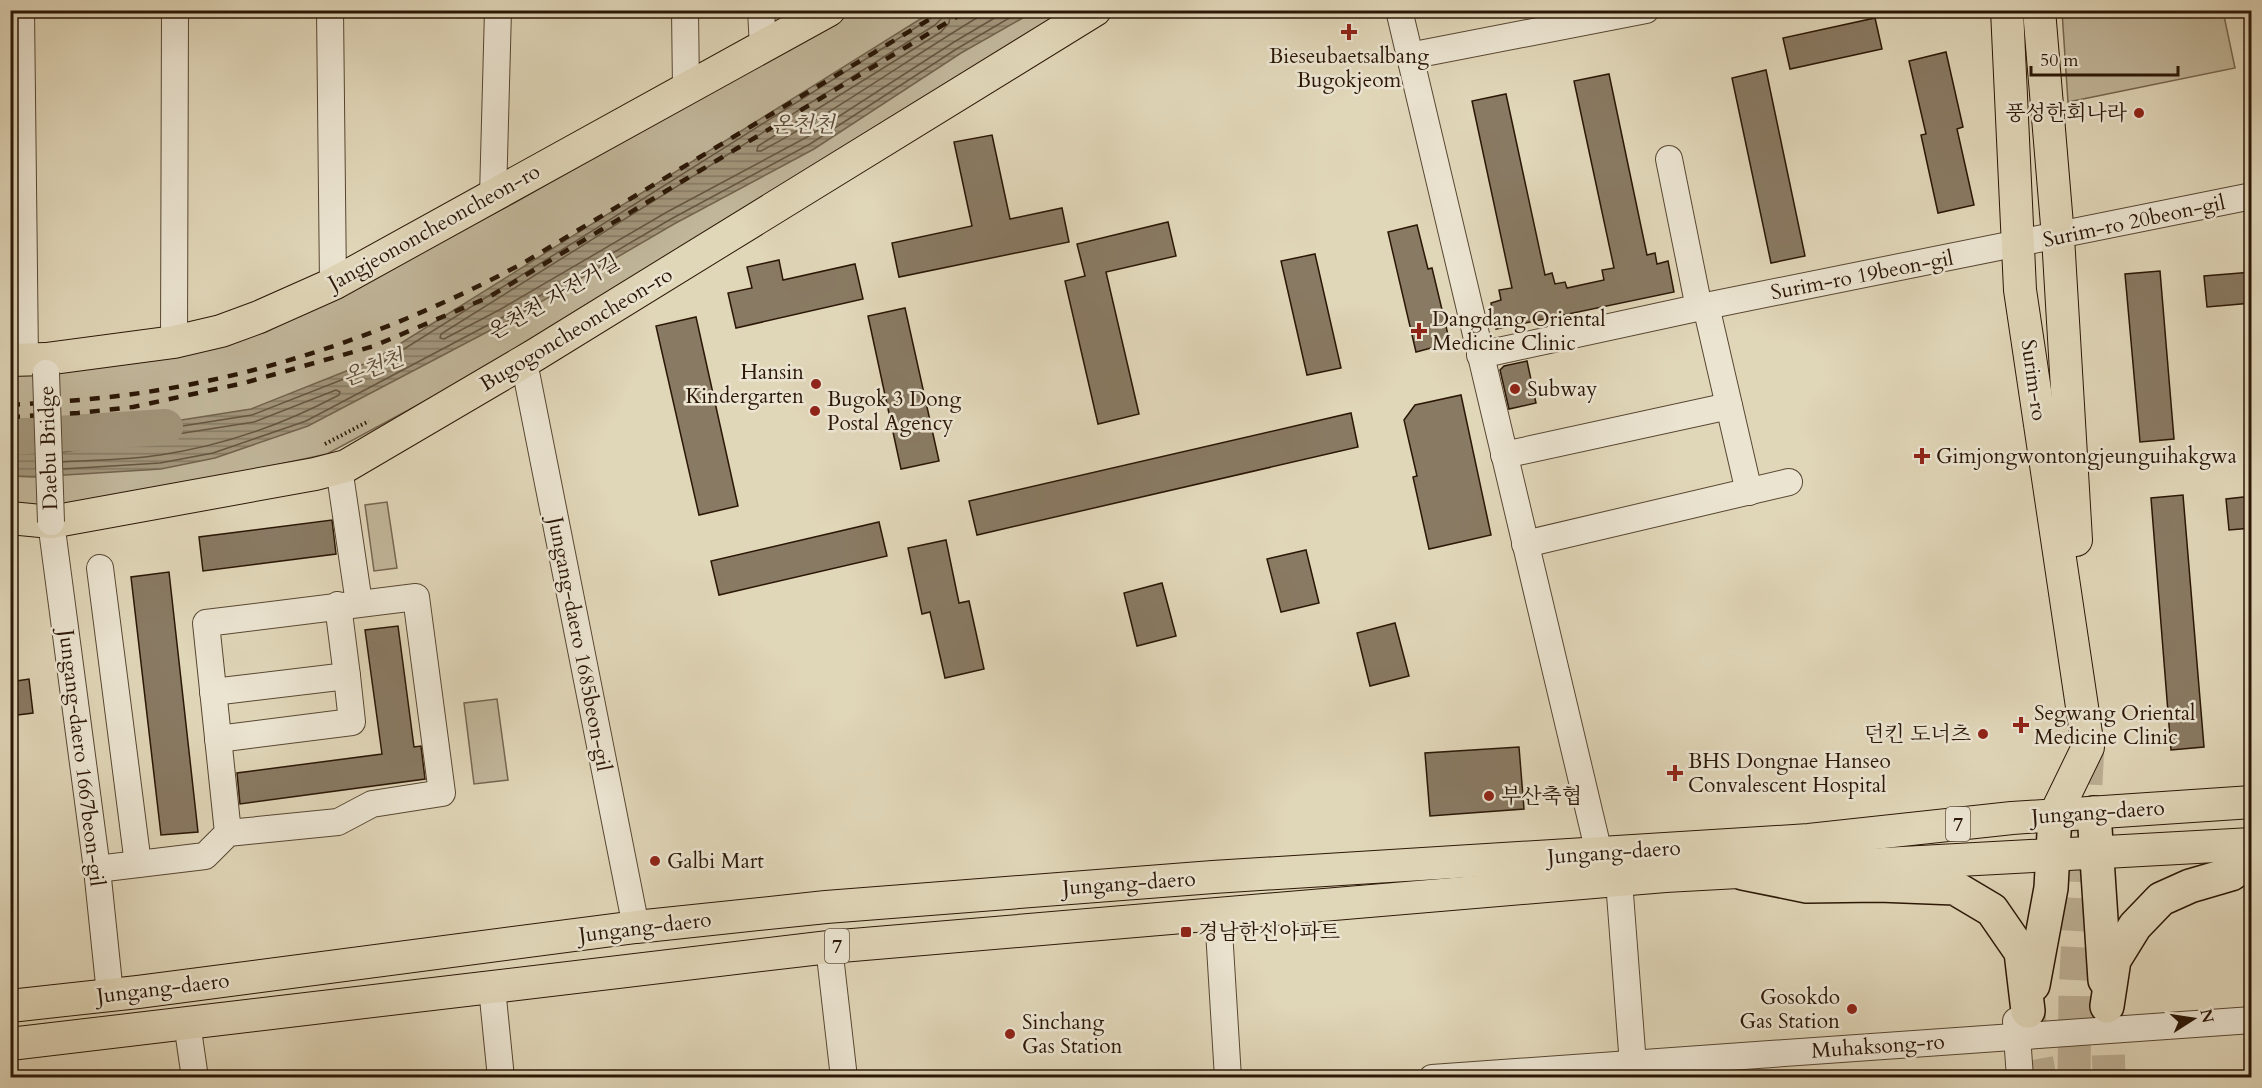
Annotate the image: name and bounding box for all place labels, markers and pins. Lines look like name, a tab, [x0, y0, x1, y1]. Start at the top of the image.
marker: Bieseubaetsalbang Bugokjeom	[1340, 23, 1358, 41]
place label: Bieseubaetsalbang Bugokjeom	[1269, 42, 1429, 95]
place label: 풍성한회나라	[2005, 99, 2128, 128]
marker: 풍성한회나라	[2132, 106, 2146, 120]
place label: Dangdang Oriental Medicine Clinic	[1432, 305, 1606, 358]
marker: Dangdang Oriental Medicine Clinic	[1410, 322, 1428, 340]
place label: Hansin Kindergarten	[686, 358, 804, 411]
place label: Subway	[1527, 375, 1597, 404]
marker: Hansin Kindergarten	[809, 377, 823, 391]
marker: Subway	[1508, 382, 1522, 396]
place label: Bugok 3 Dong Postal Agency	[827, 385, 962, 438]
marker: Bugok 3 Dong Postal Agency	[808, 404, 822, 418]
place label: Gimjongwontongjeunguihakgwa	[1936, 442, 2237, 471]
marker: Gimjongwontongjeunguihakgwa	[1913, 447, 1931, 465]
place label: Segwang Oriental Medicine Clinic	[2034, 699, 2195, 752]
marker: Segwang Oriental Medicine Clinic	[2012, 716, 2030, 734]
place label: 던킨 도너츠	[1864, 720, 1971, 749]
marker: 던킨 도너츠	[1976, 727, 1990, 741]
place label: BHS Dongnae Hanseo Convalescent Hospital	[1688, 747, 1891, 800]
marker: BHS Dongnae Hanseo Convalescent Hospital	[1666, 764, 1684, 782]
place label: 부산축협	[1501, 782, 1582, 811]
marker: 부산축협	[1482, 789, 1496, 803]
place label: Galbi Mart	[667, 847, 764, 876]
marker: Galbi Mart	[648, 854, 662, 868]
place label: 경남한신아파트	[1198, 918, 1340, 947]
marker: 경남한신아파트	[1179, 925, 1193, 939]
place label: Gosokdo Gas Station	[1740, 983, 1840, 1036]
marker: Gosokdo Gas Station	[1845, 1002, 1859, 1016]
place label: Sinchang Gas Station	[1022, 1008, 1122, 1061]
marker: Sinchang Gas Station	[1003, 1027, 1017, 1041]

